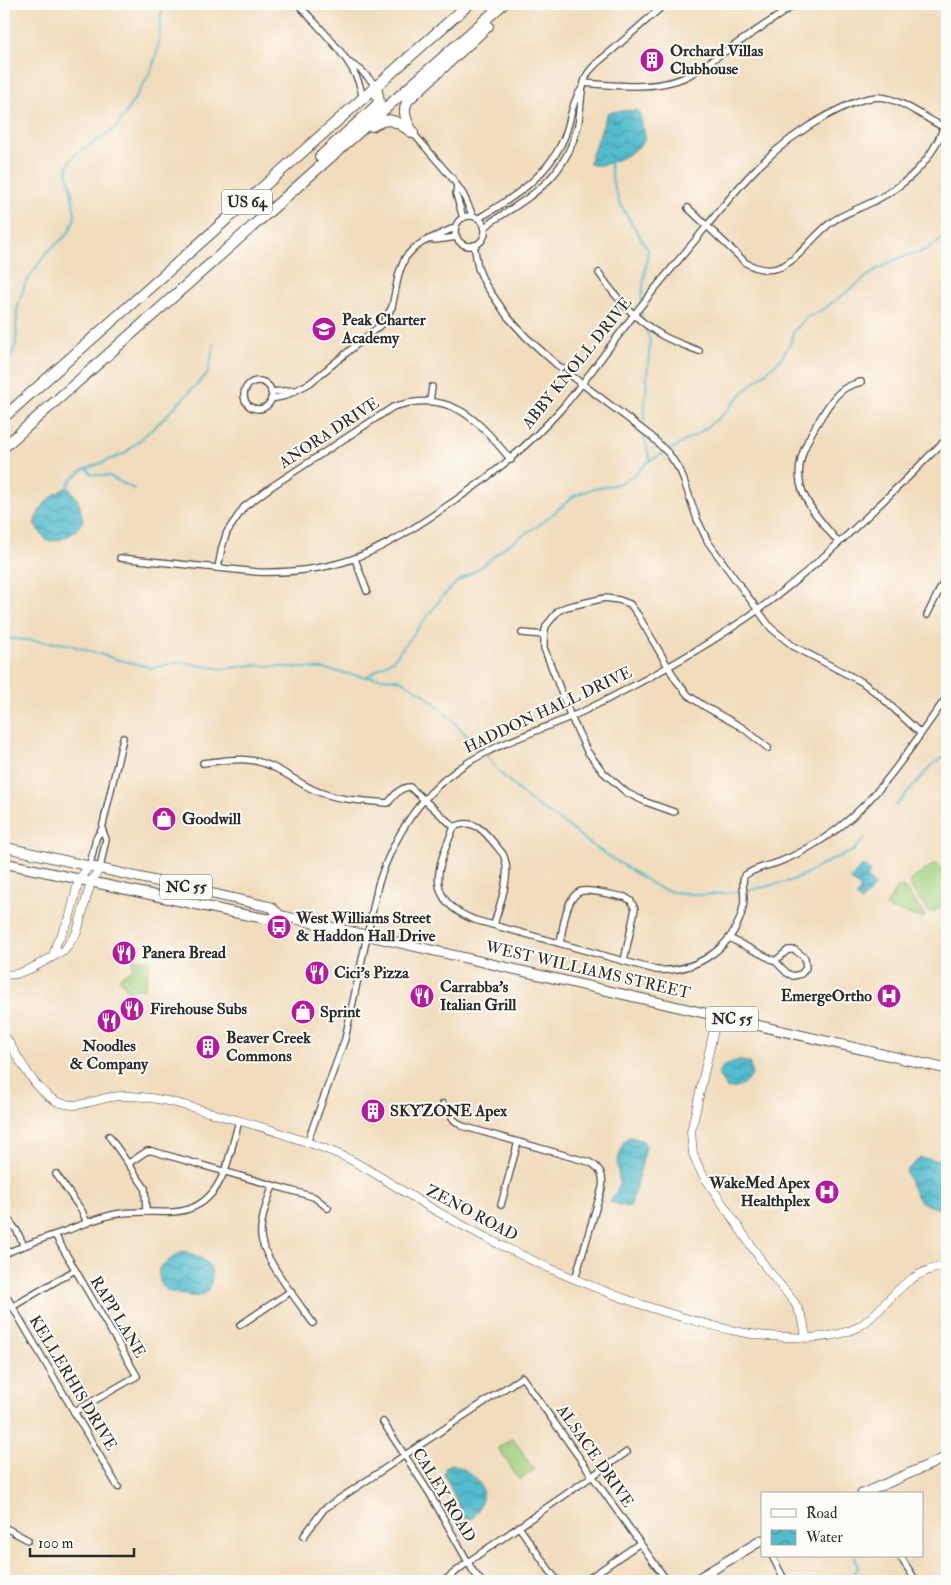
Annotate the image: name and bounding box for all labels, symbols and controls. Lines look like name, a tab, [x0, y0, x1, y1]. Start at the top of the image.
place label: Orchard Villas Clubhouse	[670, 41, 764, 79]
building icon: Orchard Villas Clubhouse	[639, 47, 665, 73]
road number: US 64	[222, 190, 272, 214]
street label: ABBY KNOLL DRIVE	[517, 293, 636, 434]
place label: Peak Charter Academy	[341, 310, 427, 349]
school or university icon: Peak Charter Academy	[311, 316, 337, 342]
street label: ANORA DRIVE	[274, 393, 383, 473]
street label: HADDON HALL DRIVE	[461, 662, 635, 758]
shop icon: Goodwill	[151, 806, 177, 832]
place label: Goodwill	[182, 809, 242, 829]
road number: NC 55	[160, 874, 212, 900]
place label: West Williams Street & Haddon Hall Drive	[295, 908, 436, 946]
bus stop icon: West Williams Street & Haddon Hall Drive	[266, 914, 292, 940]
street label: WEST WILLIAMS STREET	[483, 936, 692, 1003]
restaurant icon: Panera Bread	[111, 940, 137, 966]
place label: Panera Bread	[142, 943, 226, 963]
restaurant icon: Cici's Pizza	[304, 960, 330, 986]
place label: Cici's Pizza	[334, 963, 409, 983]
place label: Carrabba's Italian Grill	[440, 977, 517, 1015]
restaurant icon: Carrabba's Italian Grill	[409, 983, 435, 1009]
hospital icon: EmergeOrtho	[876, 983, 902, 1009]
place label: EmergeOrtho	[781, 986, 872, 1007]
restaurant icon: Firehouse Subs	[119, 996, 145, 1022]
place label: Firehouse Subs	[150, 999, 248, 1019]
shop icon: Sprint	[290, 999, 316, 1025]
place label: Sprint	[320, 1002, 361, 1023]
road number: NC 55	[706, 1006, 758, 1032]
restaurant icon: Noodles & Company	[96, 1008, 122, 1034]
place label: Beaver Creek Commons	[226, 1028, 311, 1066]
building icon: Beaver Creek Commons	[195, 1034, 221, 1060]
place label: Noodles & Company	[70, 1036, 149, 1075]
building icon: SKYZONE Apex	[360, 1098, 386, 1124]
place label: SKYZONE Apex	[390, 1101, 508, 1122]
place label: WakeMed Apex Healthplex	[708, 1173, 811, 1212]
hospital icon: WakeMed Apex Healthplex	[814, 1179, 840, 1205]
street label: ZENO ROAD	[423, 1180, 521, 1246]
street label: RAPP LANE	[86, 1273, 150, 1361]
street label: KELLERHIS DRIVE	[25, 1312, 121, 1454]
street label: ALSACE DRIVE	[552, 1400, 638, 1511]
street label: CALEY ROAD	[408, 1444, 480, 1546]
legend	[761, 1492, 924, 1558]
text: Road	[806, 1504, 838, 1523]
scale bar	[30, 1525, 134, 1557]
text: Water	[805, 1528, 843, 1547]
text: 100 m	[38, 1534, 74, 1553]

